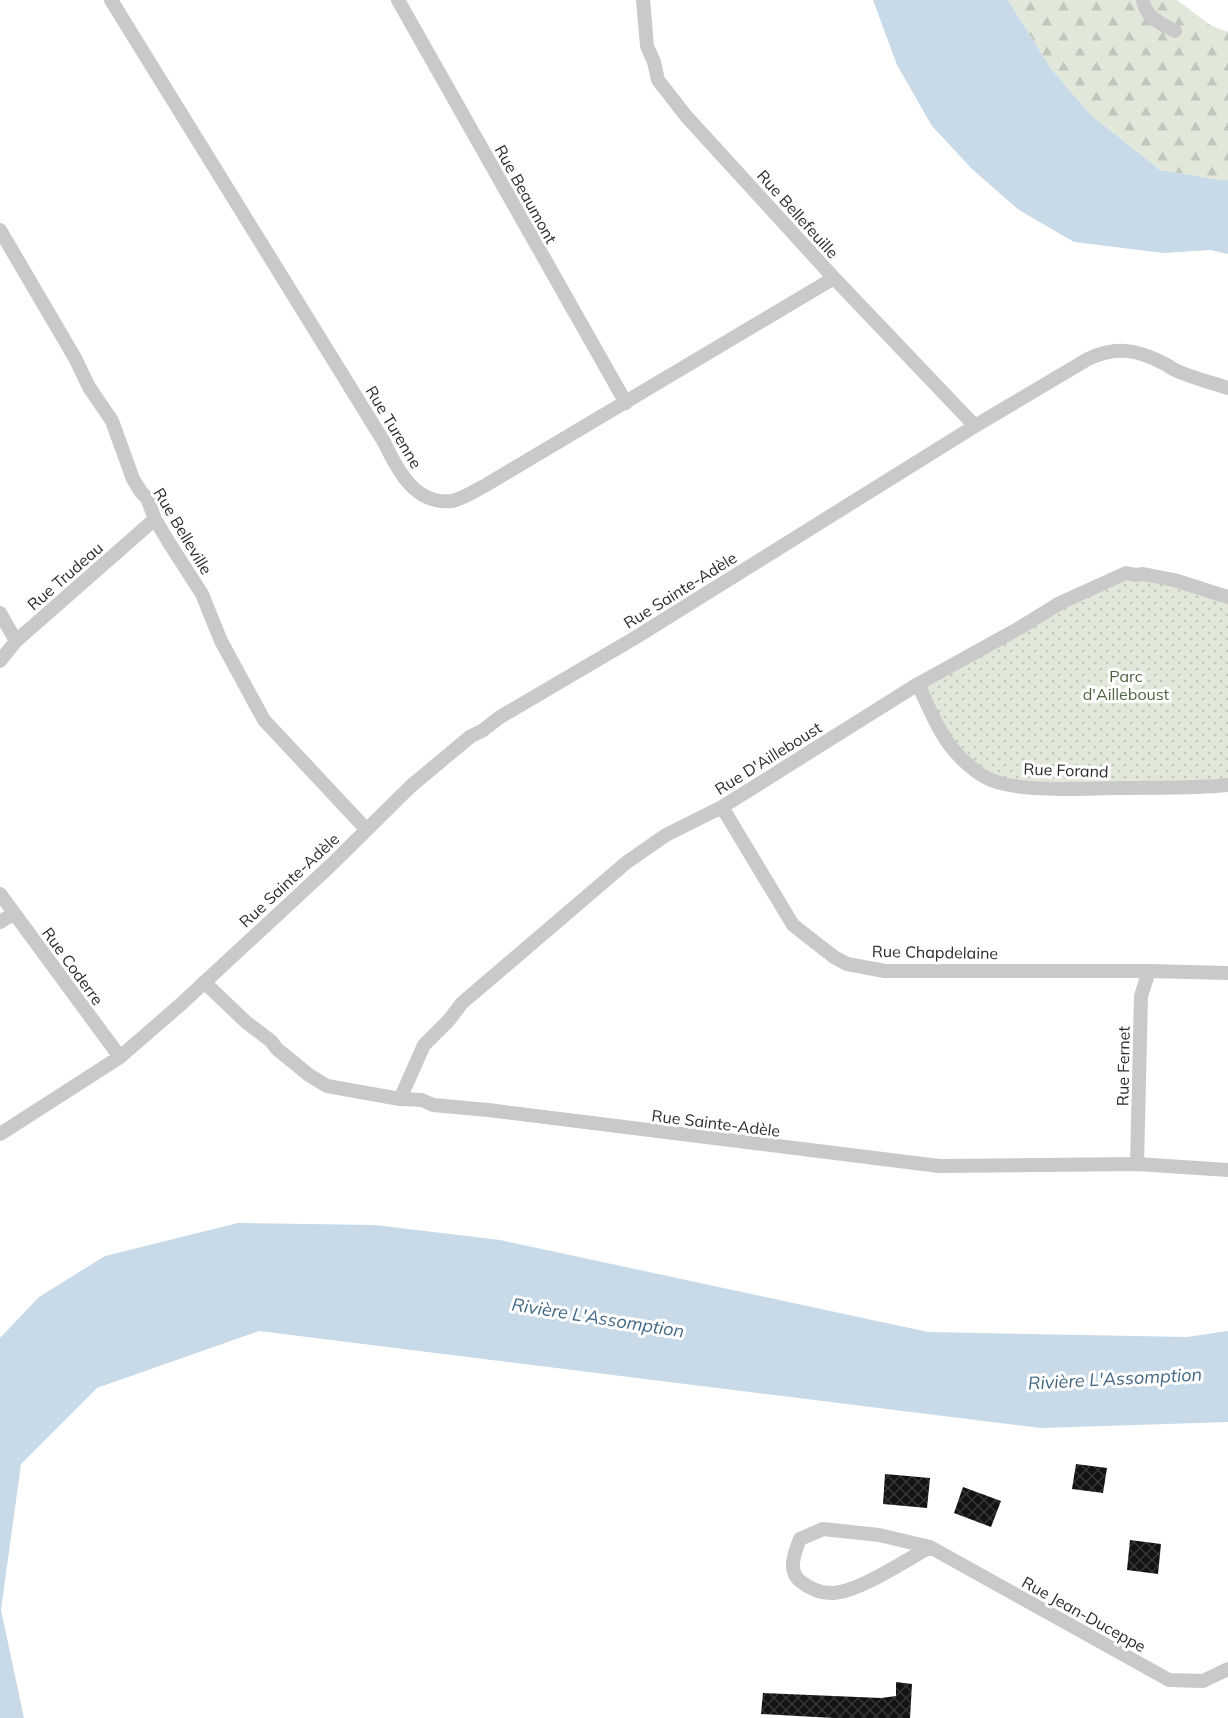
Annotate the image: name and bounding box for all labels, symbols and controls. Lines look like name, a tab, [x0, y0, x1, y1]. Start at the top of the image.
street label: Rue Beaumont	[491, 141, 562, 247]
street label: Rue Bellefeuille	[753, 166, 843, 262]
street label: Rue Turenne	[362, 382, 426, 472]
street label: Rue Belleville	[149, 484, 217, 578]
street label: Rue Trudeau	[23, 538, 107, 614]
street label: Rue Sainte-Adèle	[620, 547, 740, 633]
park label: Parc d'Ailleboust	[1083, 666, 1170, 704]
street label: Rue D'Ailleboust	[711, 717, 825, 799]
street label: Rue Forand	[1023, 759, 1109, 781]
street label: Rue Sainte-Adèle	[235, 829, 343, 931]
street label: Rue Coderre	[38, 923, 108, 1009]
street label: Rue Chapdelaine	[872, 941, 998, 963]
street label: Rue Fernet	[1112, 1025, 1134, 1106]
street label: Rue Sainte-Adèle	[651, 1105, 781, 1141]
water label: Rivière L'Assomption	[510, 1293, 686, 1342]
water label: Rivière L'Assomption	[1027, 1362, 1203, 1395]
street label: Rue Jean-Duceppe	[1019, 1572, 1149, 1656]

